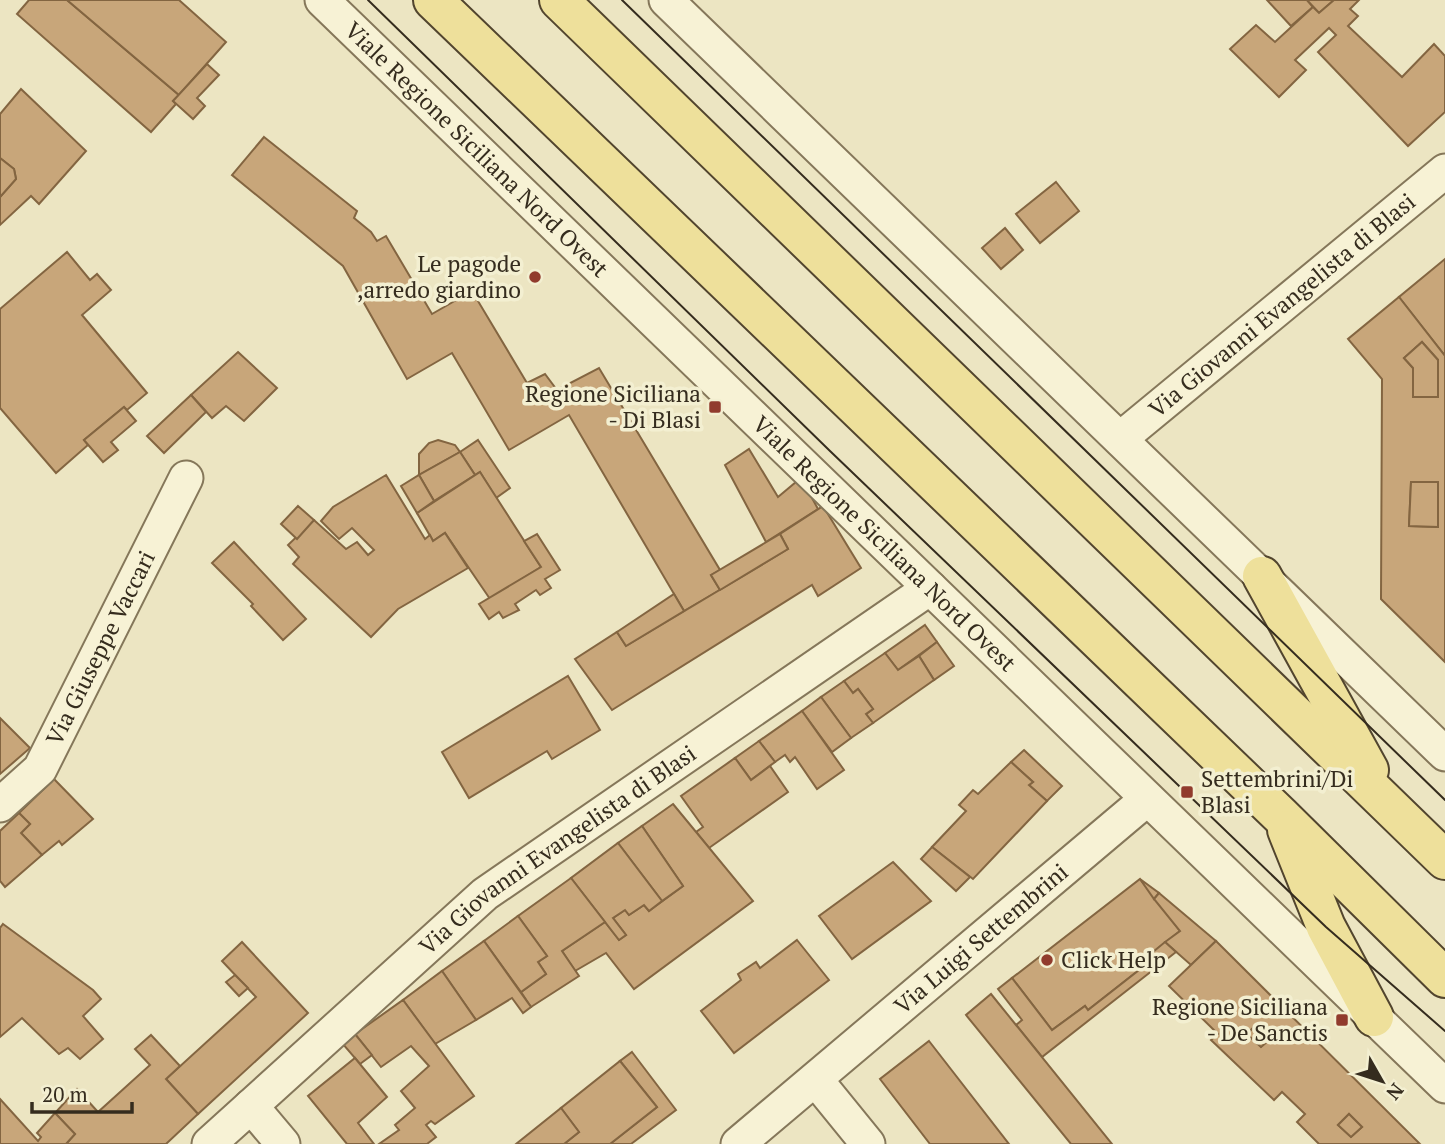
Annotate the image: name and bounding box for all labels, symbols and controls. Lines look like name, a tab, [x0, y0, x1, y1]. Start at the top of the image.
street label: Viale Regione Siciliana Nord Ovest	[338, 14, 616, 284]
street label: Via Giovanni Evangelista di Blasi	[1142, 186, 1422, 424]
place label: Le pagode ,arredo giardino	[357, 248, 521, 305]
marker: Le pagode ,arredo giardino	[527, 269, 543, 285]
place label: Regione Siciliana - Di Blasi	[525, 378, 701, 435]
marker: Regione Siciliana - Di Blasi	[707, 399, 723, 415]
street label: Viale Regione Siciliana Nord Ovest	[746, 409, 1023, 678]
street label: Via Giuseppe Vaccari	[38, 545, 162, 750]
street label: Via Giovanni Evangelista di Blasi	[412, 737, 702, 961]
place label: Settembrini/Di Blasi	[1201, 763, 1353, 820]
marker: Settembrini/Di Blasi	[1179, 784, 1195, 800]
street label: Via Luigi Settembrini	[887, 856, 1074, 1021]
place label: Click Help	[1061, 944, 1166, 975]
marker: Click Help	[1039, 952, 1055, 968]
place label: Regione Siciliana - De Sanctis	[1152, 991, 1328, 1048]
marker: Regione Siciliana - De Sanctis	[1334, 1012, 1350, 1028]
north arrow	[1347, 1046, 1417, 1116]
scale bar	[32, 1070, 131, 1114]
text: N	[1381, 1079, 1410, 1106]
text: 20 m	[42, 1080, 88, 1108]

